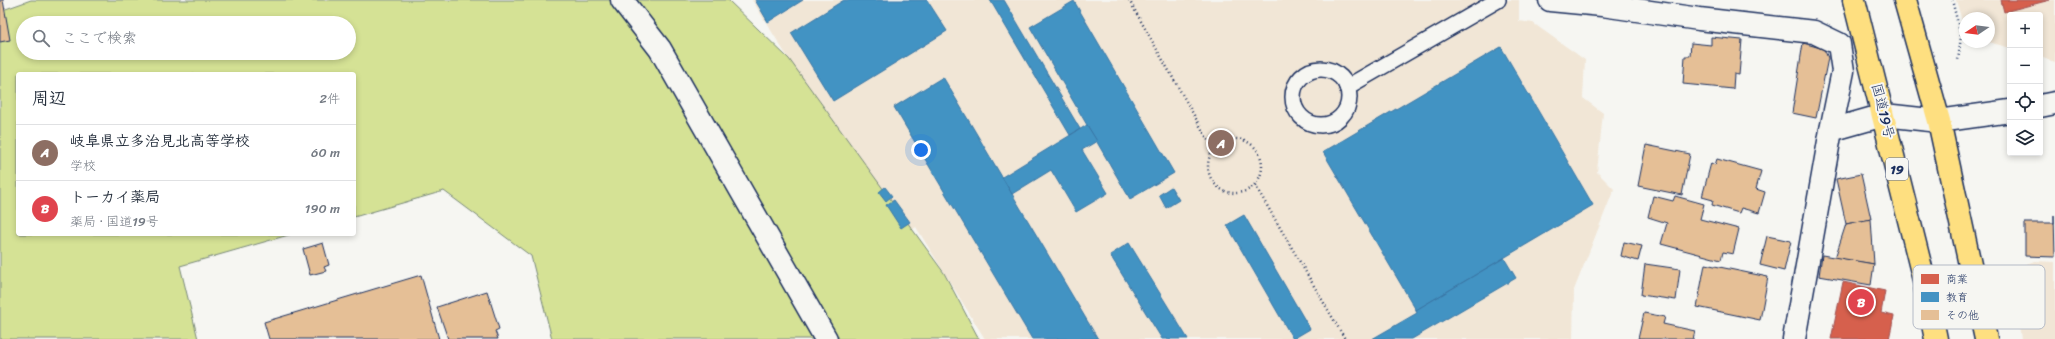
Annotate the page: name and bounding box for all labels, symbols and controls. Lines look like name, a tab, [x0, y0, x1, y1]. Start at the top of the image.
north arrow	[1959, 12, 1995, 48]
map controls	[2007, 12, 2043, 156]
button: +	[2007, 12, 2043, 48]
search box	[16, 16, 356, 60]
text: ここで検索	[62, 25, 137, 51]
icon: search	[30, 27, 52, 49]
button: −	[2007, 48, 2043, 84]
street label: 国道19号	[1864, 81, 1902, 141]
text: 周辺	[32, 83, 66, 113]
button: locate	[2007, 84, 2043, 120]
text: 2件	[319, 87, 340, 110]
button: layers	[2007, 120, 2043, 156]
text: 岐阜県立多治見北高等学校	[70, 128, 250, 154]
pin: A	[1208, 128, 1234, 158]
your location	[911, 140, 931, 160]
text: A	[41, 141, 49, 164]
text: 60 m	[311, 141, 340, 164]
text: 学校	[70, 154, 96, 177]
road number: 19	[1886, 158, 1908, 180]
text: トーカイ薬局	[70, 184, 160, 210]
text: B	[41, 197, 49, 220]
text: 190 m	[305, 197, 340, 220]
text: 薬局 · 国道19号	[70, 210, 159, 233]
legend	[1913, 265, 2045, 329]
text: 商業	[1946, 270, 1968, 289]
pin: B	[1848, 287, 1874, 317]
text: 教育	[1946, 288, 1968, 307]
text: その他	[1946, 306, 1979, 325]

